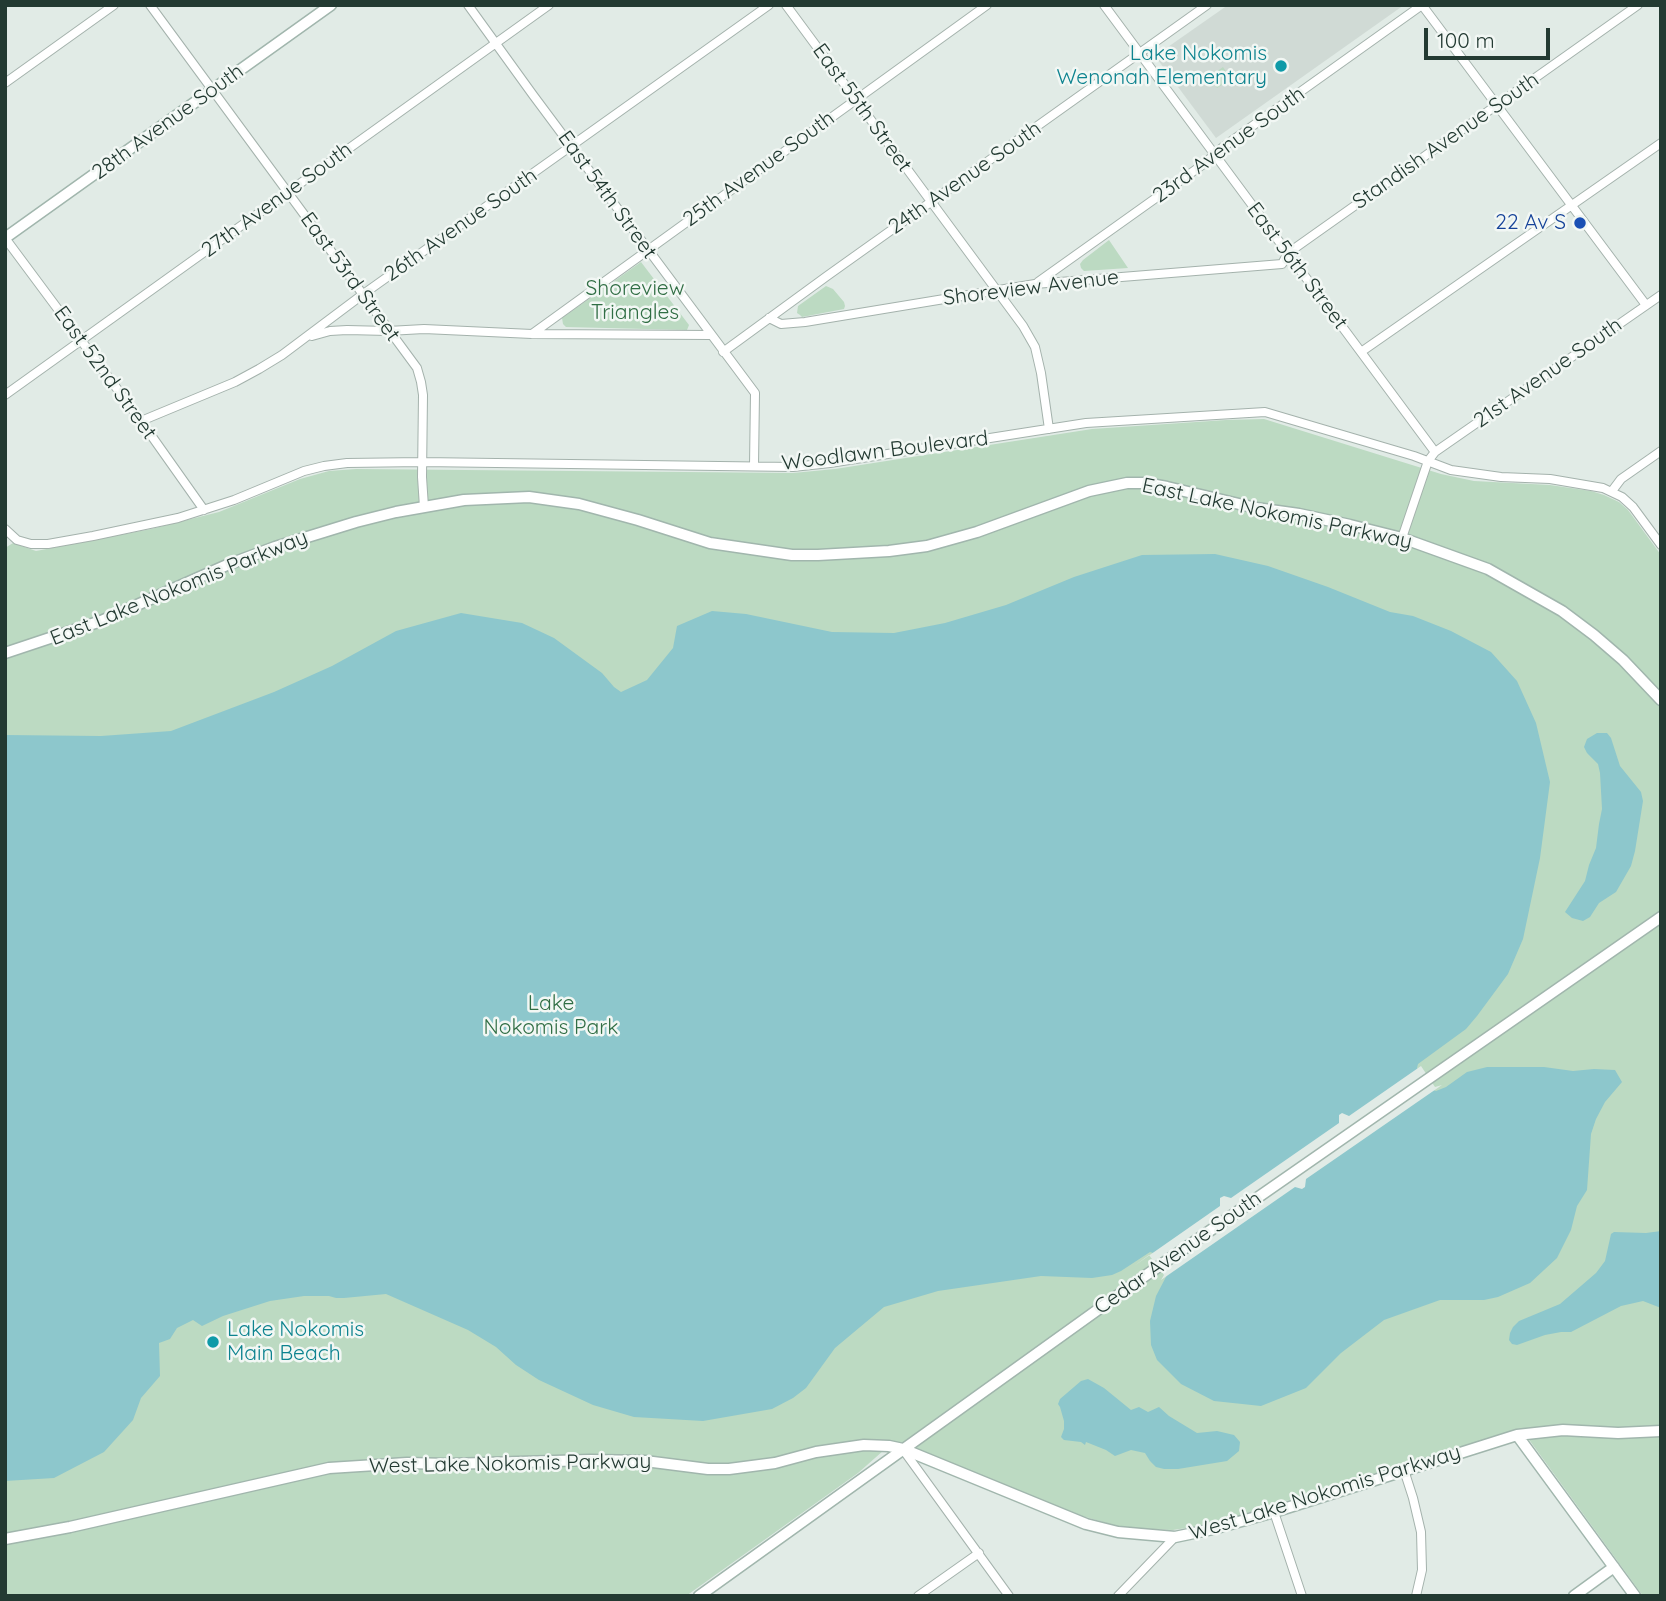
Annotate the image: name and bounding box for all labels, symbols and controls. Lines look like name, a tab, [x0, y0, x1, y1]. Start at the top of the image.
scale bar	[1428, 14, 1554, 58]
text: 100 m	[1437, 27, 1495, 53]
street label: East 55th Street	[807, 39, 917, 177]
place label: Lake Nokomis Wenonah Elementary	[1056, 41, 1267, 91]
marker: Lake Nokomis Wenonah Elementary	[1273, 58, 1289, 74]
street label: 28th Avenue South	[87, 59, 249, 185]
street label: Standish Avenue South	[1348, 67, 1544, 215]
street label: 23rd Avenue South	[1148, 81, 1310, 209]
street label: 25th Avenue South	[678, 106, 840, 232]
street label: 24th Avenue South	[884, 116, 1046, 240]
street label: East 54th Street	[552, 126, 662, 264]
street label: 27th Avenue South	[197, 137, 357, 263]
street label: 26th Avenue South	[380, 163, 542, 287]
street label: East 56th Street	[1241, 198, 1353, 334]
street label: East 53rd Street	[295, 208, 405, 346]
place label: 22 Av S	[1495, 210, 1566, 236]
marker: 22 Av S	[1572, 215, 1588, 231]
street label: Shoreview Avenue	[942, 265, 1120, 311]
park label: Shoreview Triangles	[585, 276, 685, 326]
street label: East 52nd Street	[48, 302, 162, 444]
street label: 21st Avenue South	[1469, 312, 1627, 434]
street label: Woodlawn Boulevard	[780, 426, 990, 476]
street label: East Lake Nokomis Parkway	[1140, 473, 1414, 555]
street label: East Lake Nokomis Parkway	[47, 525, 311, 651]
park label: Lake Nokomis Park	[483, 991, 619, 1041]
street label: Cedar Avenue South	[1090, 1186, 1266, 1320]
place label: Lake Nokomis Main Beach	[227, 1317, 364, 1367]
marker: Lake Nokomis Main Beach	[205, 1334, 221, 1350]
street label: West Lake Nokomis Parkway	[1186, 1440, 1464, 1546]
street label: West Lake Nokomis Parkway	[369, 1449, 651, 1479]

